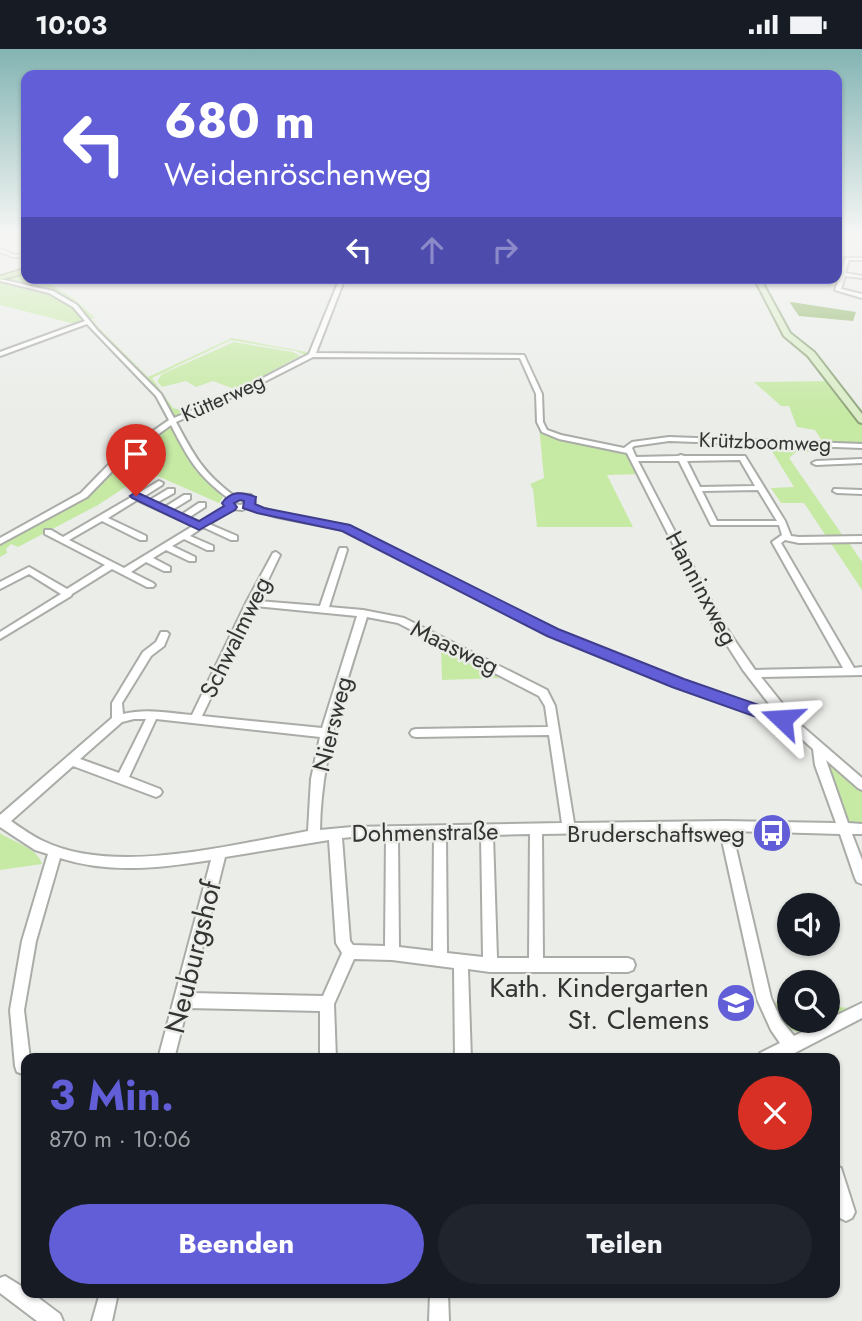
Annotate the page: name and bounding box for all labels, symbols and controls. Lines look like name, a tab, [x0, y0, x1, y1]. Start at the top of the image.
text: 10:03	[35, 6, 107, 44]
text: 680 m	[164, 86, 315, 156]
icon: left	[49, 98, 140, 189]
text: Weidenröschenweg	[164, 151, 432, 197]
icon: left	[340, 231, 378, 269]
icon: ahead	[413, 231, 451, 269]
icon: right	[486, 231, 524, 269]
street label: Kütterweg	[177, 366, 269, 430]
pin	[106, 424, 166, 496]
street label: Krützboomweg	[698, 425, 832, 459]
icon: arrive	[117, 435, 155, 473]
street label: Hanninxweg	[657, 525, 747, 651]
street label: Schwalmweg	[191, 570, 279, 704]
street label: Maasweg	[405, 611, 505, 683]
street label: Niersweg	[303, 673, 361, 775]
position arrow	[745, 682, 819, 756]
bus stop icon: Bruderschaftsweg	[751, 812, 793, 854]
street label: Dohmenstraße	[351, 813, 499, 851]
place label: Bruderschaftsweg	[567, 816, 745, 851]
street label: Neuburgshof	[154, 875, 232, 1038]
map controls	[777, 893, 840, 1033]
button: sound	[777, 893, 840, 956]
place label: Kath. Kindergarten St. Clemens	[489, 967, 709, 1040]
button: search	[777, 970, 840, 1033]
school or university icon: Kath. Kindergarten St. Clemens	[715, 982, 757, 1024]
text: 3 Min.	[49, 1065, 174, 1126]
button: close	[738, 1076, 812, 1150]
text: 870 m · 10:06	[49, 1122, 191, 1156]
button: Beenden	[49, 1204, 424, 1284]
button: Teilen	[438, 1204, 812, 1284]

